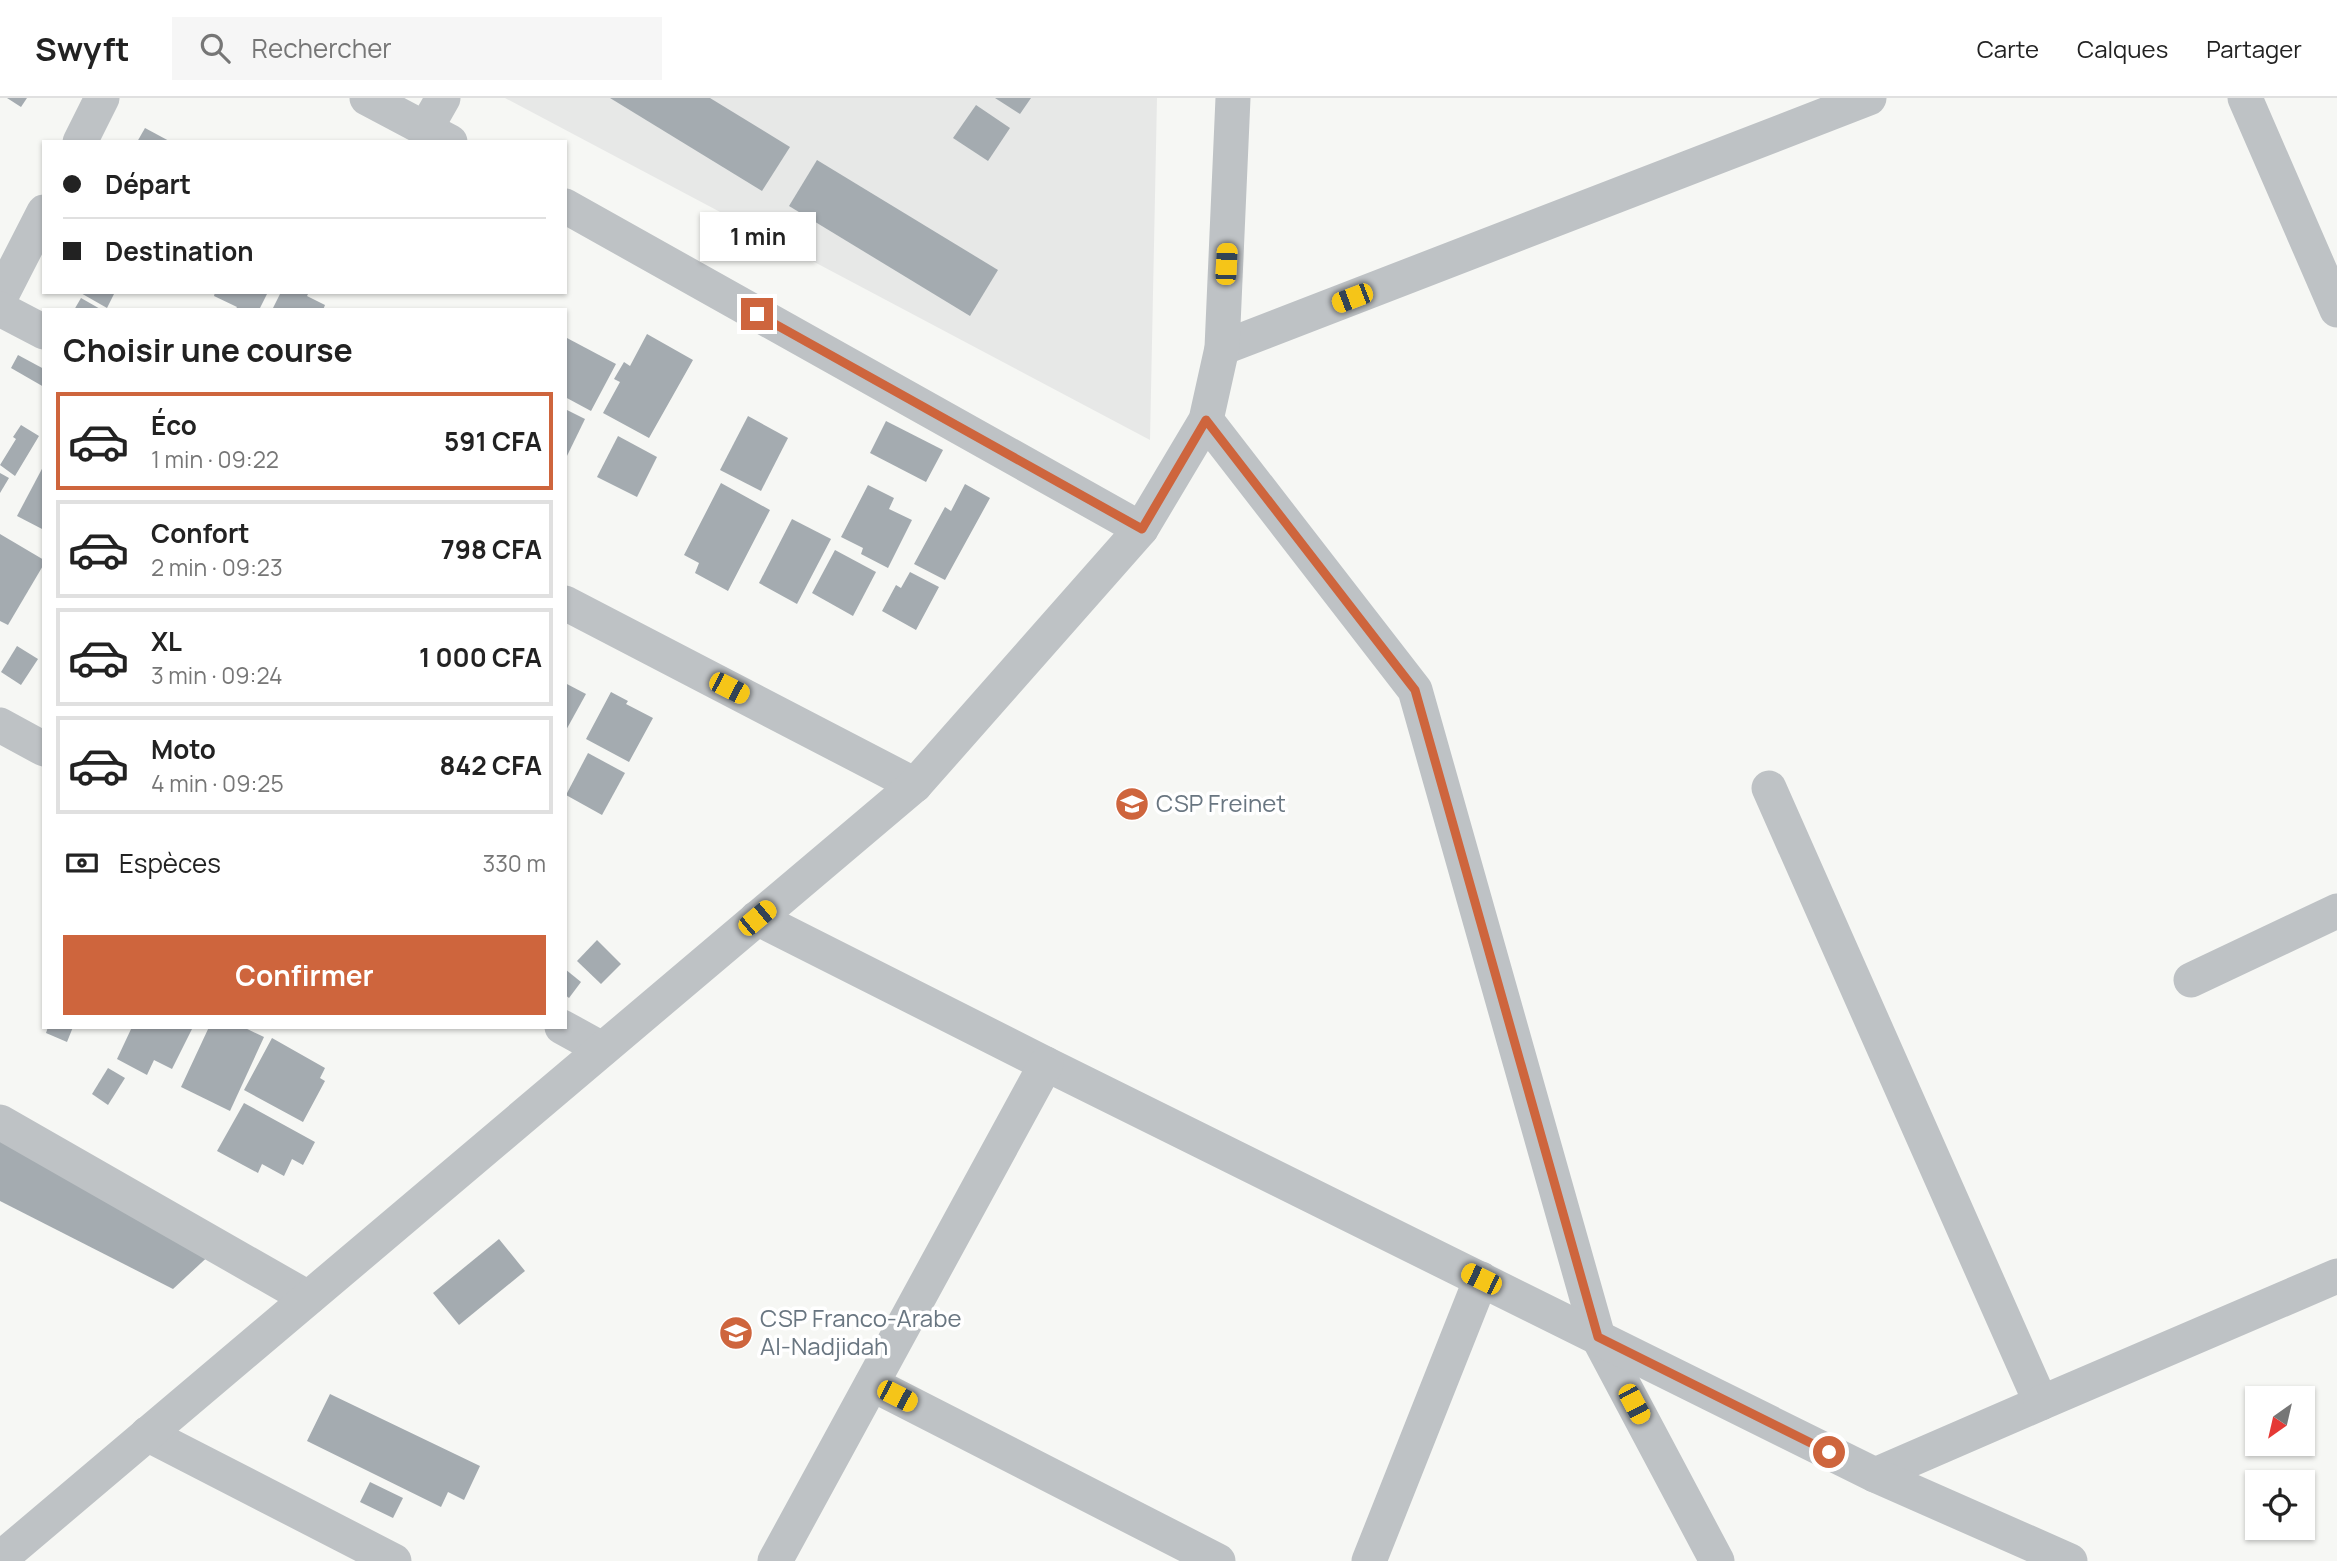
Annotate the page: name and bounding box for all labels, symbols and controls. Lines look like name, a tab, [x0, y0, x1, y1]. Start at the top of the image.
search box	[172, 17, 662, 80]
text: Swyft	[35, 26, 130, 71]
icon: search	[196, 29, 234, 67]
text: Rechercher	[252, 30, 392, 66]
text: Carte	[1977, 32, 2039, 65]
text: Calques	[2077, 32, 2168, 65]
text: Partager	[2206, 32, 2302, 65]
text: Départ	[105, 166, 191, 202]
callout: 1 min	[699, 212, 815, 262]
text: 1 min	[730, 220, 786, 252]
text: Destination	[105, 233, 254, 269]
car	[1215, 242, 1238, 286]
car	[1329, 281, 1376, 315]
route end	[741, 298, 773, 330]
text: Choisir une course	[63, 328, 353, 372]
text: Éco	[151, 407, 197, 443]
icon: car	[67, 410, 130, 473]
text: 591 CFA	[444, 423, 542, 459]
text: 1 min · 09:22	[151, 443, 279, 475]
text: Confort	[151, 515, 250, 551]
icon: car	[67, 518, 130, 581]
text: 798 CFA	[441, 531, 542, 567]
text: 2 min · 09:23	[151, 551, 283, 583]
text: XL	[151, 623, 182, 659]
icon: car	[67, 626, 130, 689]
text: 1 000 CFA	[419, 639, 542, 675]
text: 3 min · 09:24	[151, 659, 283, 691]
car	[706, 669, 753, 707]
text: Moto	[151, 731, 216, 767]
icon: car	[67, 734, 130, 797]
text: 842 CFA	[440, 747, 542, 783]
text: 4 min · 09:25	[151, 767, 284, 799]
school or university icon: CSP Freinet	[1113, 785, 1151, 823]
place label: CSP Freinet	[1156, 786, 1286, 819]
icon: cash	[63, 844, 101, 882]
text: Espèces	[119, 845, 221, 881]
text: 330 m	[482, 847, 546, 879]
car	[735, 896, 780, 940]
button: Confirmer	[63, 935, 546, 1015]
car	[1458, 1260, 1505, 1298]
place label: CSP Franco-Arabe Al-Nadjidah	[760, 1301, 961, 1362]
school or university icon: CSP Franco-Arabe Al-Nadjidah	[717, 1314, 755, 1352]
car	[874, 1377, 921, 1415]
car	[1615, 1381, 1654, 1427]
north arrow	[2245, 1386, 2315, 1456]
map controls	[2245, 1386, 2315, 1540]
route start	[1813, 1436, 1845, 1468]
button: locate	[2245, 1470, 2315, 1540]

